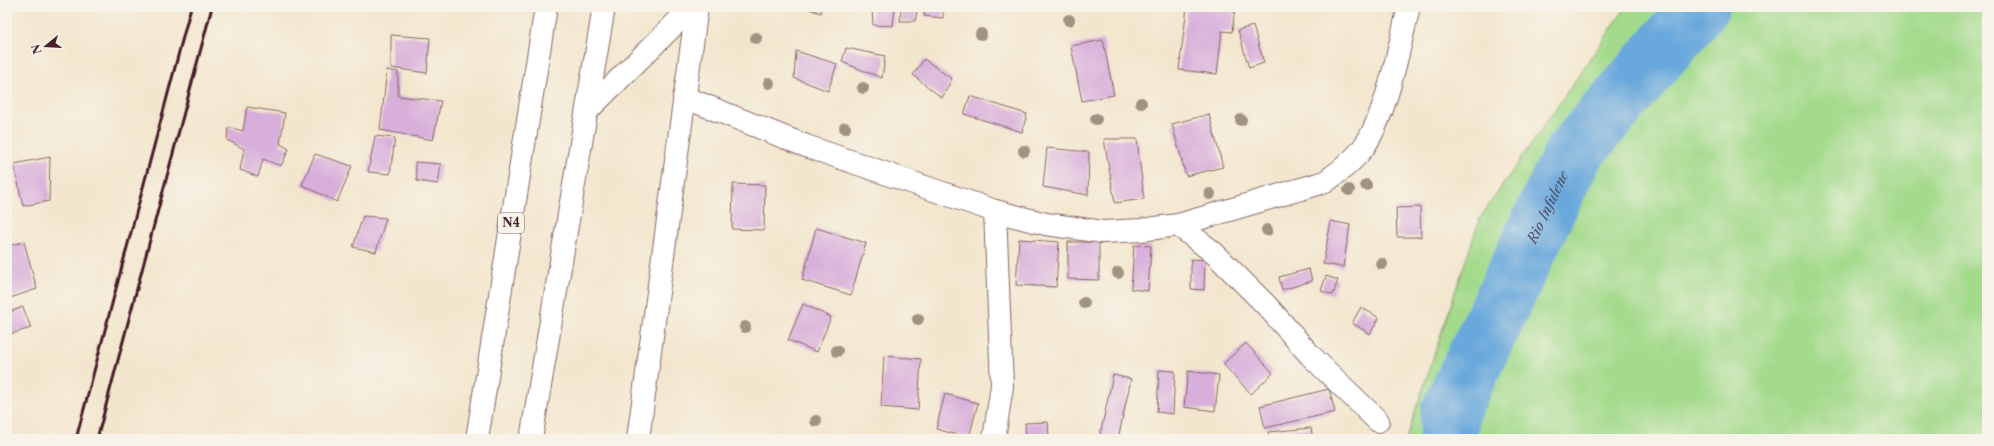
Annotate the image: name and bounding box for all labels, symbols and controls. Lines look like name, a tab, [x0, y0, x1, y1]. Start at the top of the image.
north arrow	[26, 26, 66, 66]
text: N	[28, 42, 45, 56]
water label: Rio Infulene	[1522, 167, 1573, 247]
road number: N4	[498, 213, 524, 233]

